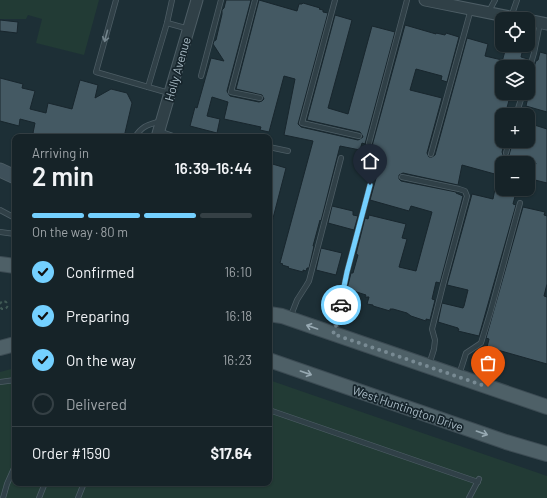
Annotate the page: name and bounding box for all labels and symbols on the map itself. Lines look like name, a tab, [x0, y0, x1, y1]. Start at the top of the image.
one-way arrow	[102, 29, 109, 42]
street label: Holly Avenue	[161, 35, 193, 103]
pin	[353, 144, 387, 185]
courier	[321, 285, 361, 325]
one-way arrow	[306, 322, 318, 330]
pin	[471, 346, 505, 387]
one-way arrow	[299, 370, 312, 377]
street label: West Huntington Drive	[351, 382, 465, 434]
one-way arrow	[475, 430, 487, 438]

